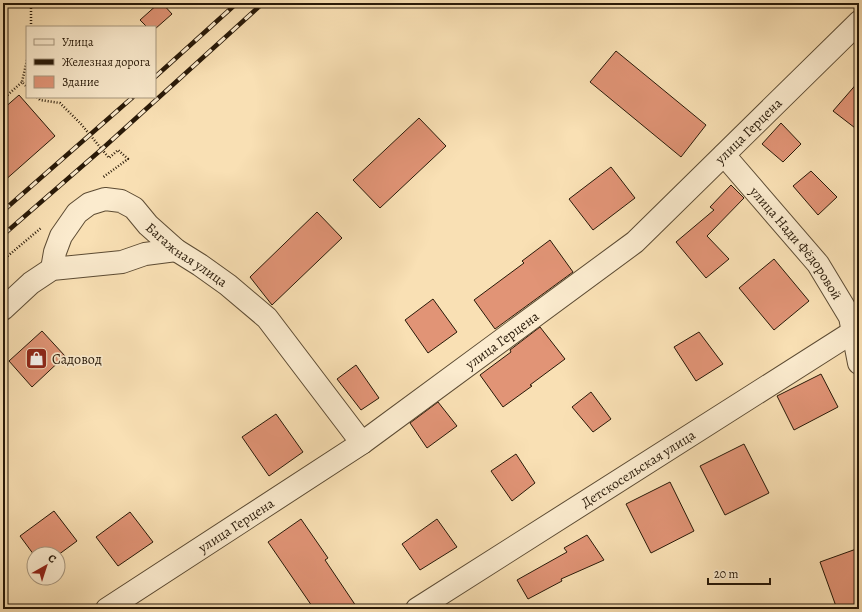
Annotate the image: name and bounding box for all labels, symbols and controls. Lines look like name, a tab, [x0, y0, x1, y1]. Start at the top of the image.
legend	[26, 26, 156, 98]
text: Улица	[62, 34, 94, 50]
text: Железная дорога	[62, 54, 151, 70]
text: Здание	[62, 74, 99, 90]
street label: улица Герцена	[710, 93, 787, 169]
street label: улица Нади Фёдоровой	[745, 182, 846, 303]
street label: Багажная улица	[141, 218, 232, 292]
street label: улица Герцена	[461, 307, 543, 374]
shop icon: Садовод	[24, 346, 50, 372]
place label: Садовод	[52, 350, 102, 369]
street label: Детскосельская улица	[578, 425, 700, 512]
street label: улица Герцена	[194, 493, 278, 558]
north arrow	[26, 546, 66, 586]
text: С	[45, 551, 60, 567]
scale bar	[708, 560, 770, 586]
text: 20 m	[714, 566, 738, 582]

